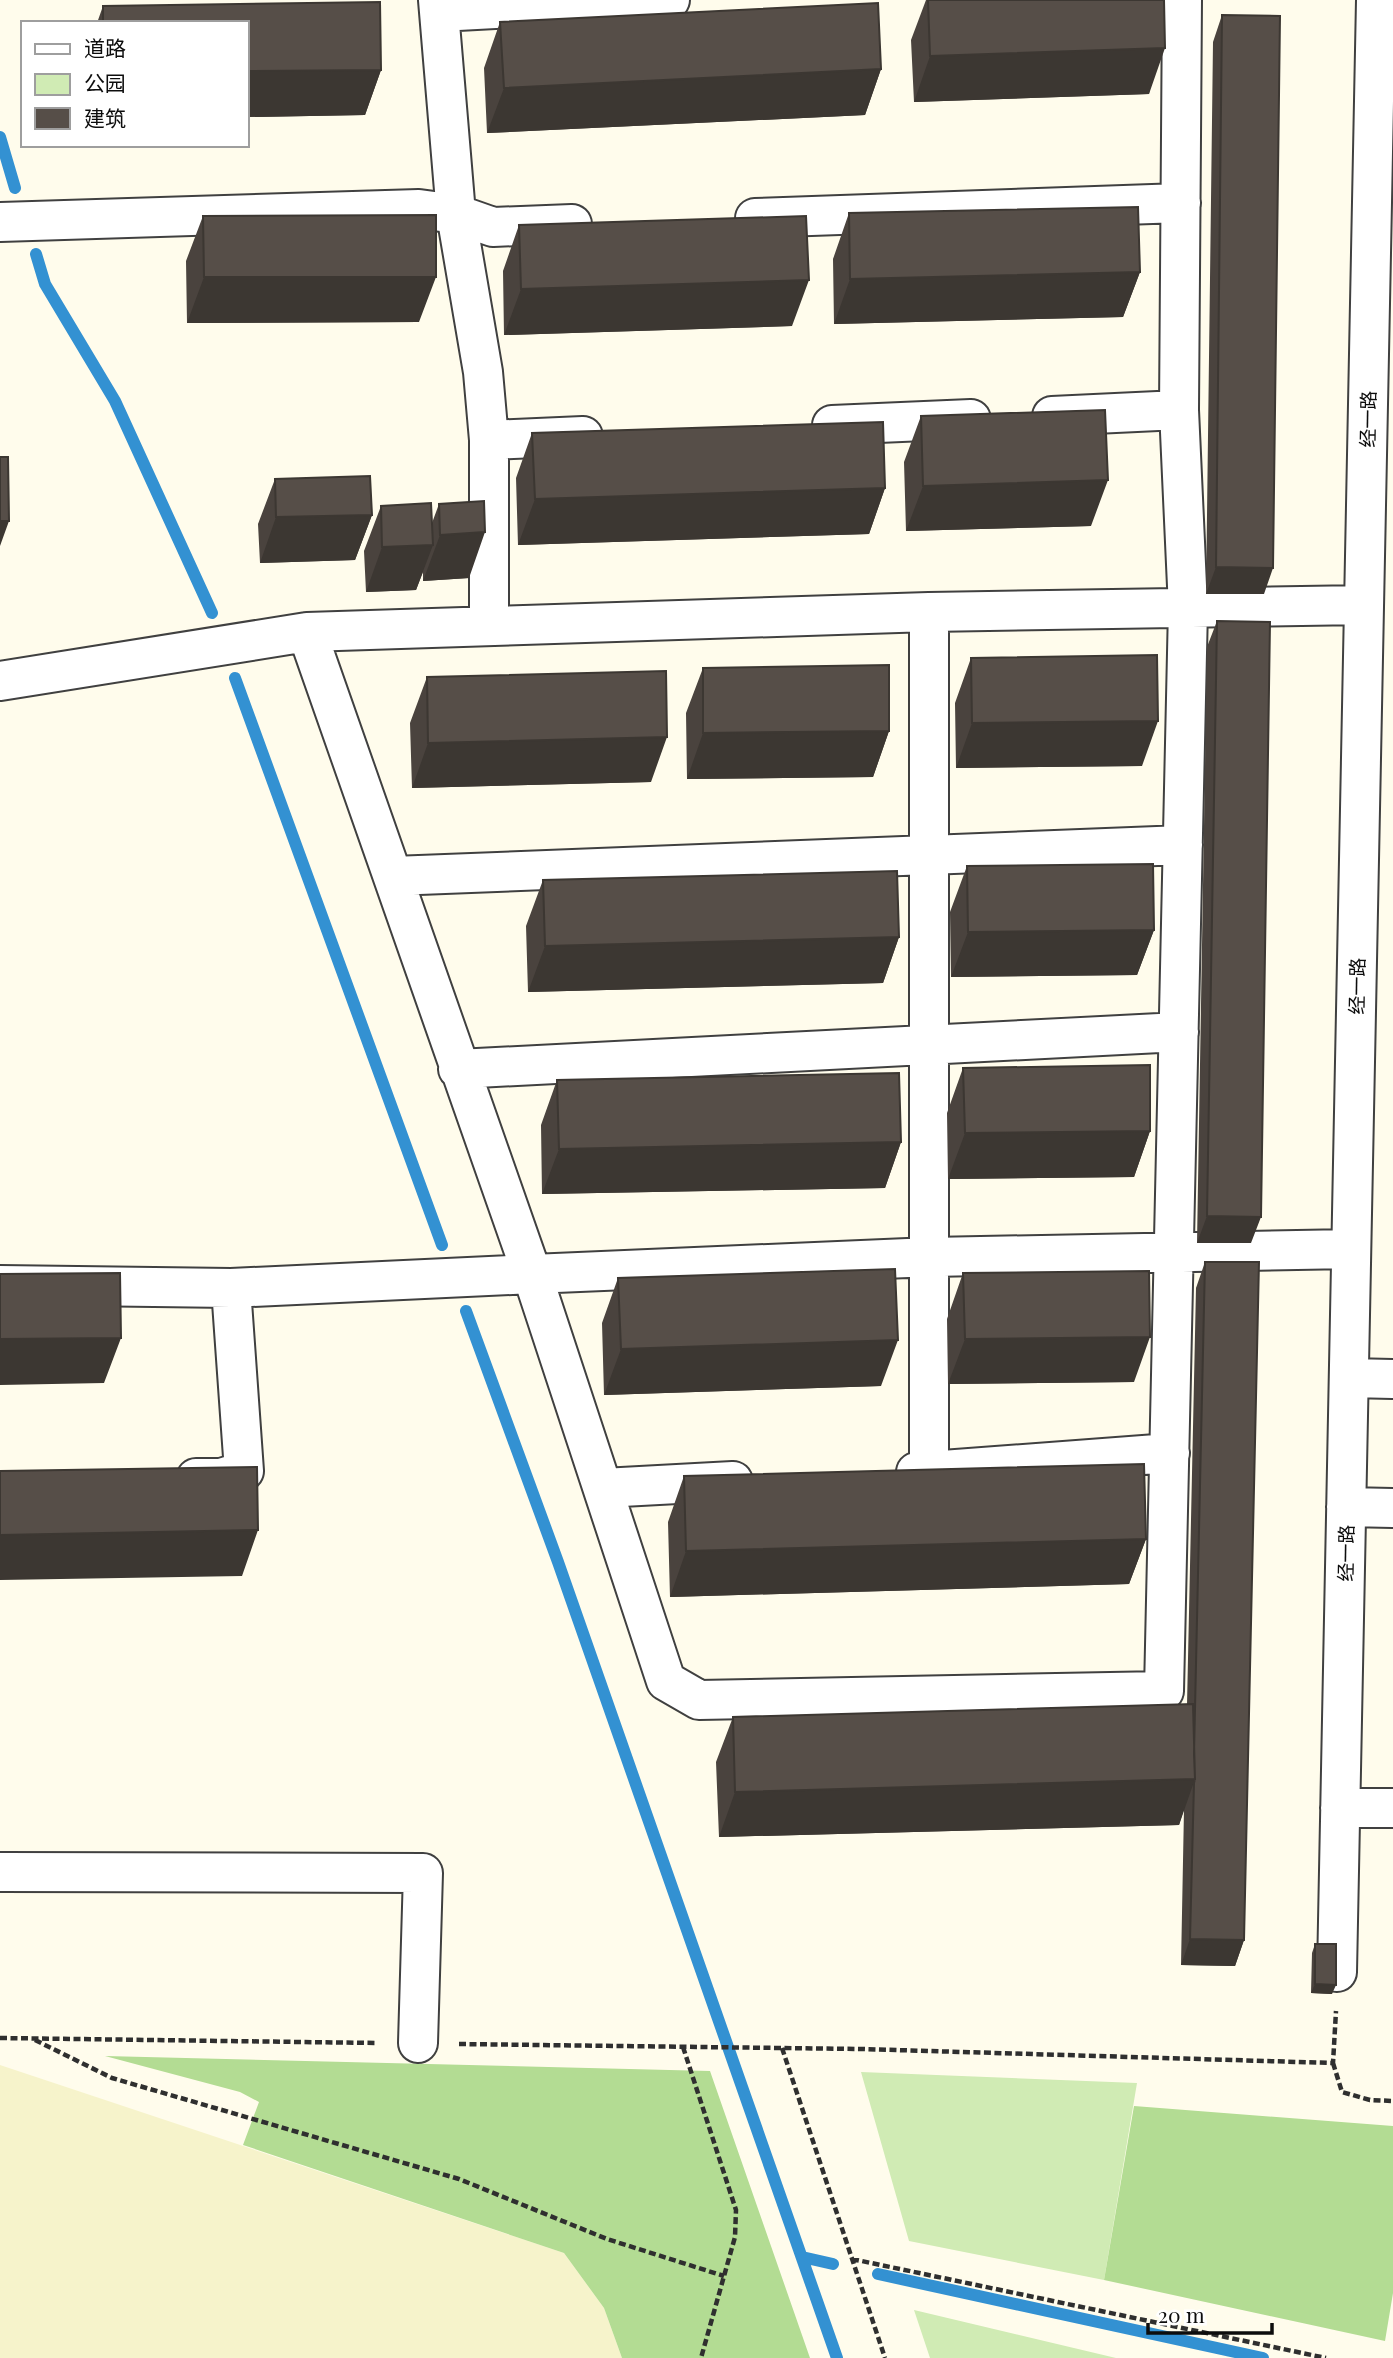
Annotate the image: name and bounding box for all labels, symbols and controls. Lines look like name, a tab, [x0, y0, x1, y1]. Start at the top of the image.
legend	[21, 21, 248, 147]
text: 道路	[84, 33, 126, 61]
text: 公园	[84, 68, 126, 96]
text: 建筑	[84, 103, 126, 131]
street label: 经一路	[1354, 390, 1380, 448]
street label: 经一路	[1343, 957, 1369, 1015]
street label: 经一路	[1332, 1524, 1358, 1582]
scale bar	[1148, 2292, 1272, 2336]
text: 20 m	[1158, 2300, 1205, 2328]

